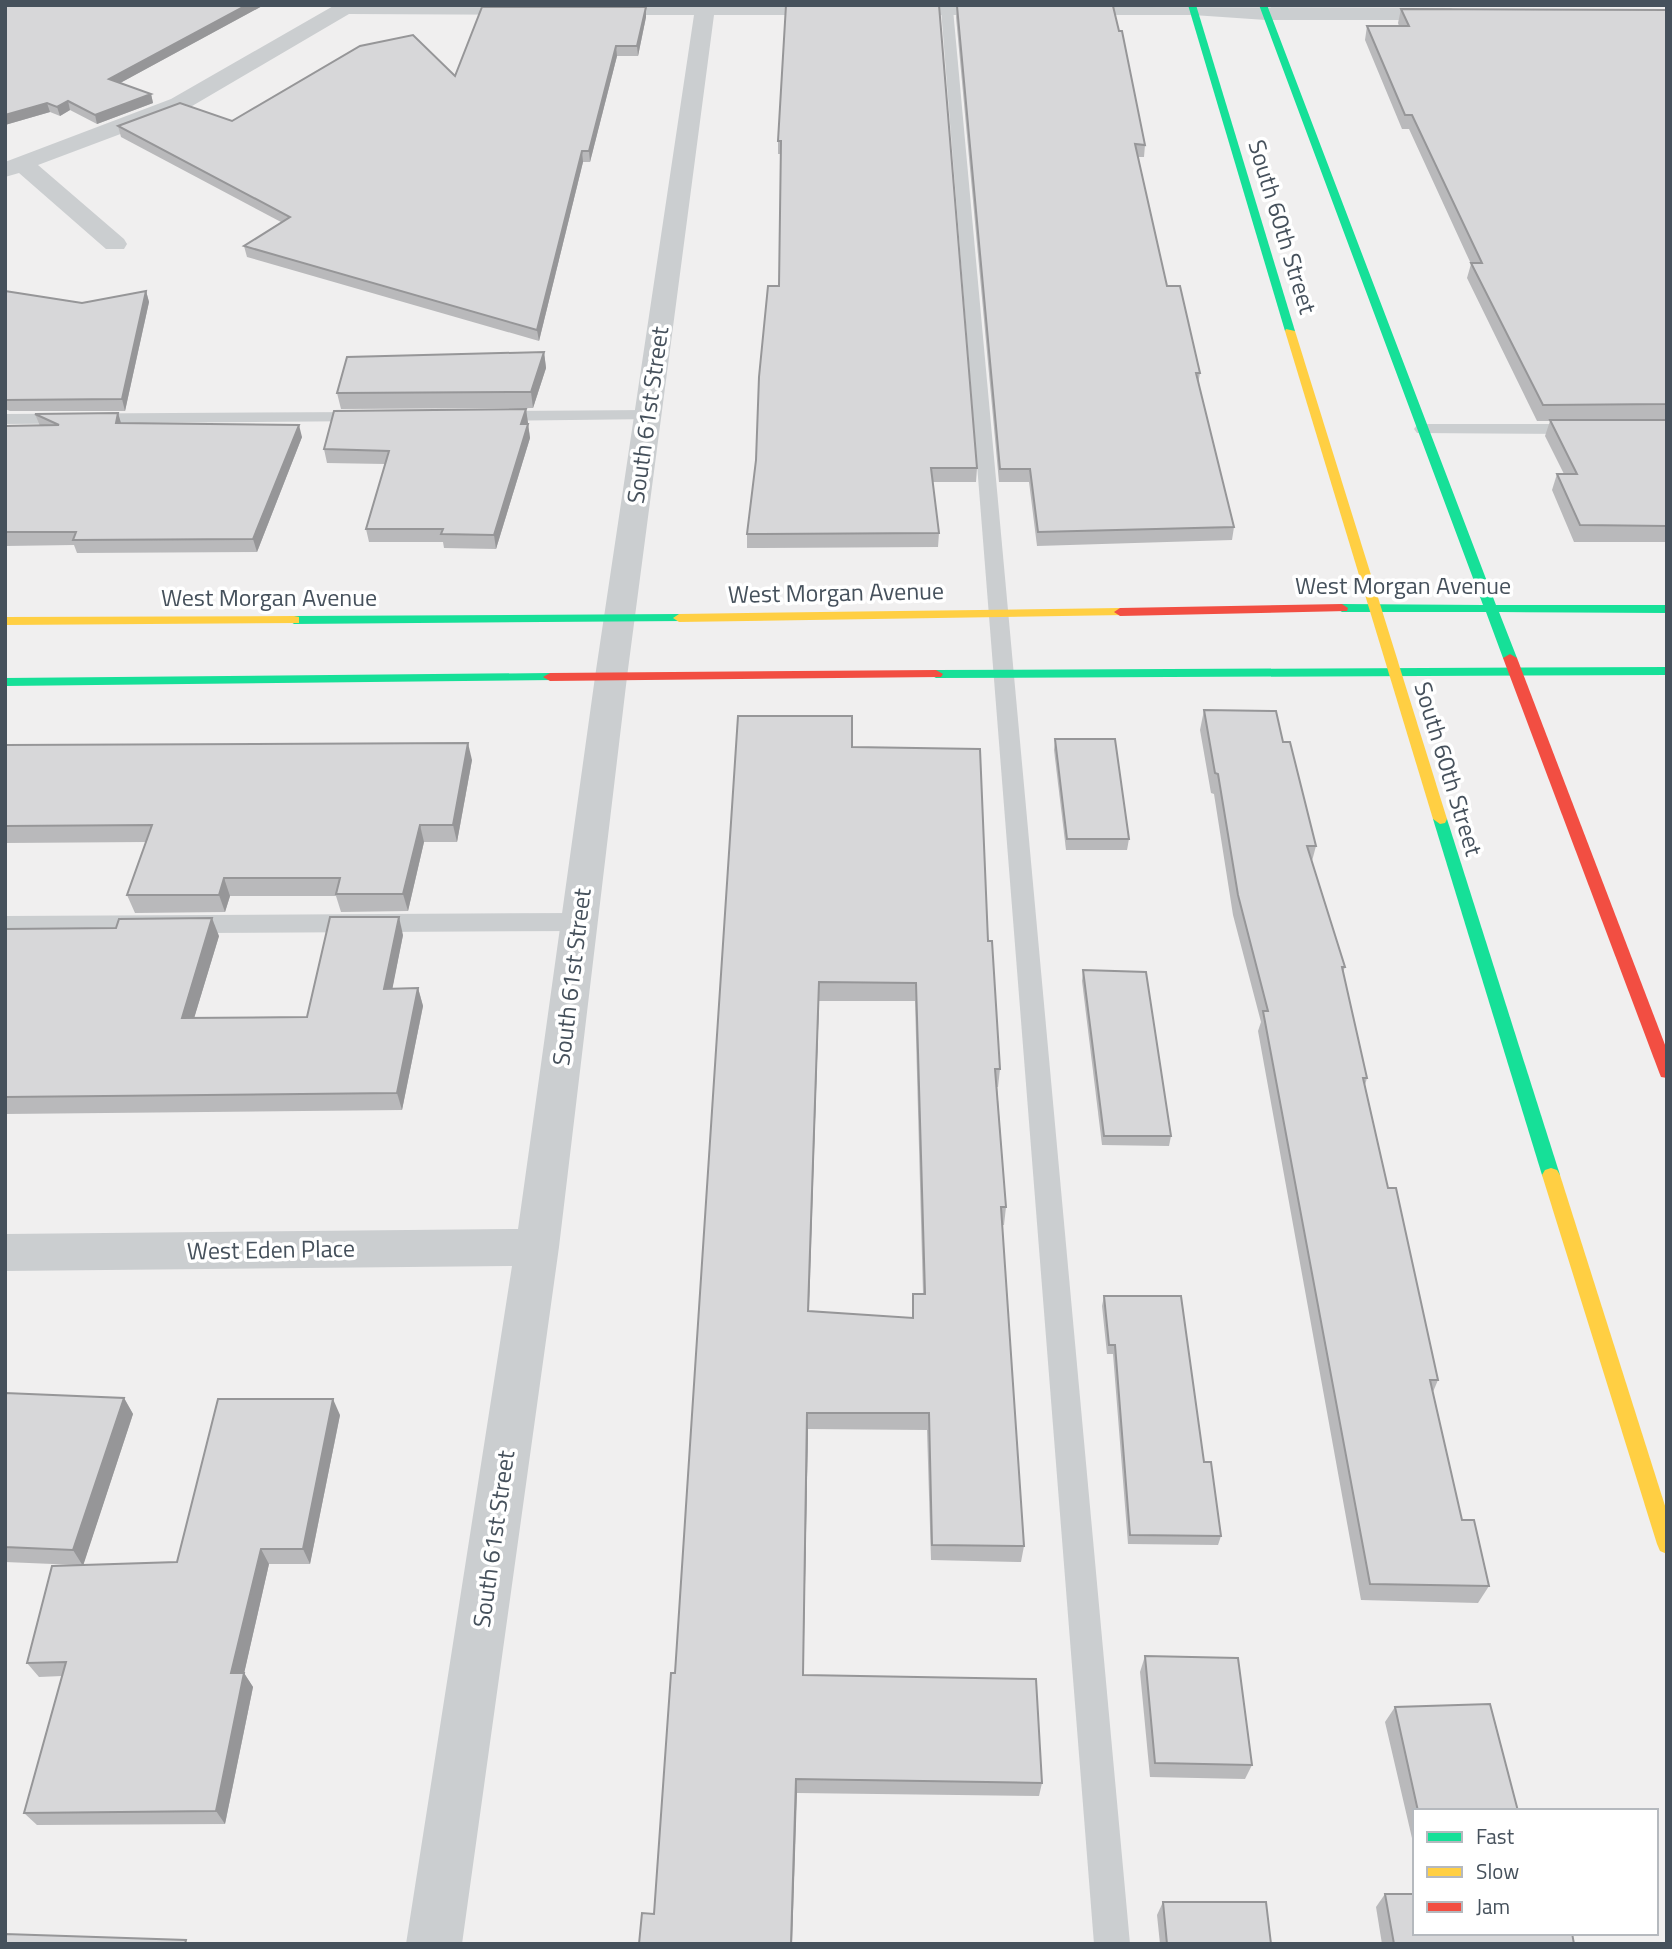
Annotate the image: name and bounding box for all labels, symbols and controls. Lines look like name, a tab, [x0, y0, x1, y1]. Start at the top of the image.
street label: South 60th Street	[1239, 135, 1327, 319]
street label: South 61st Street	[617, 323, 677, 506]
street label: West Morgan Avenue	[1295, 567, 1511, 603]
street label: West Morgan Avenue	[728, 572, 944, 612]
street label: West Morgan Avenue	[161, 579, 377, 615]
street label: South 60th Street	[1405, 677, 1493, 861]
street label: South 61st Street	[542, 885, 600, 1068]
street label: West Eden Place	[187, 1230, 355, 1268]
street label: South 61st Street	[463, 1447, 523, 1630]
legend	[1413, 1809, 1658, 1935]
text: Fast	[1476, 1820, 1515, 1852]
text: Slow	[1476, 1855, 1519, 1887]
text: Jam	[1476, 1890, 1510, 1922]

